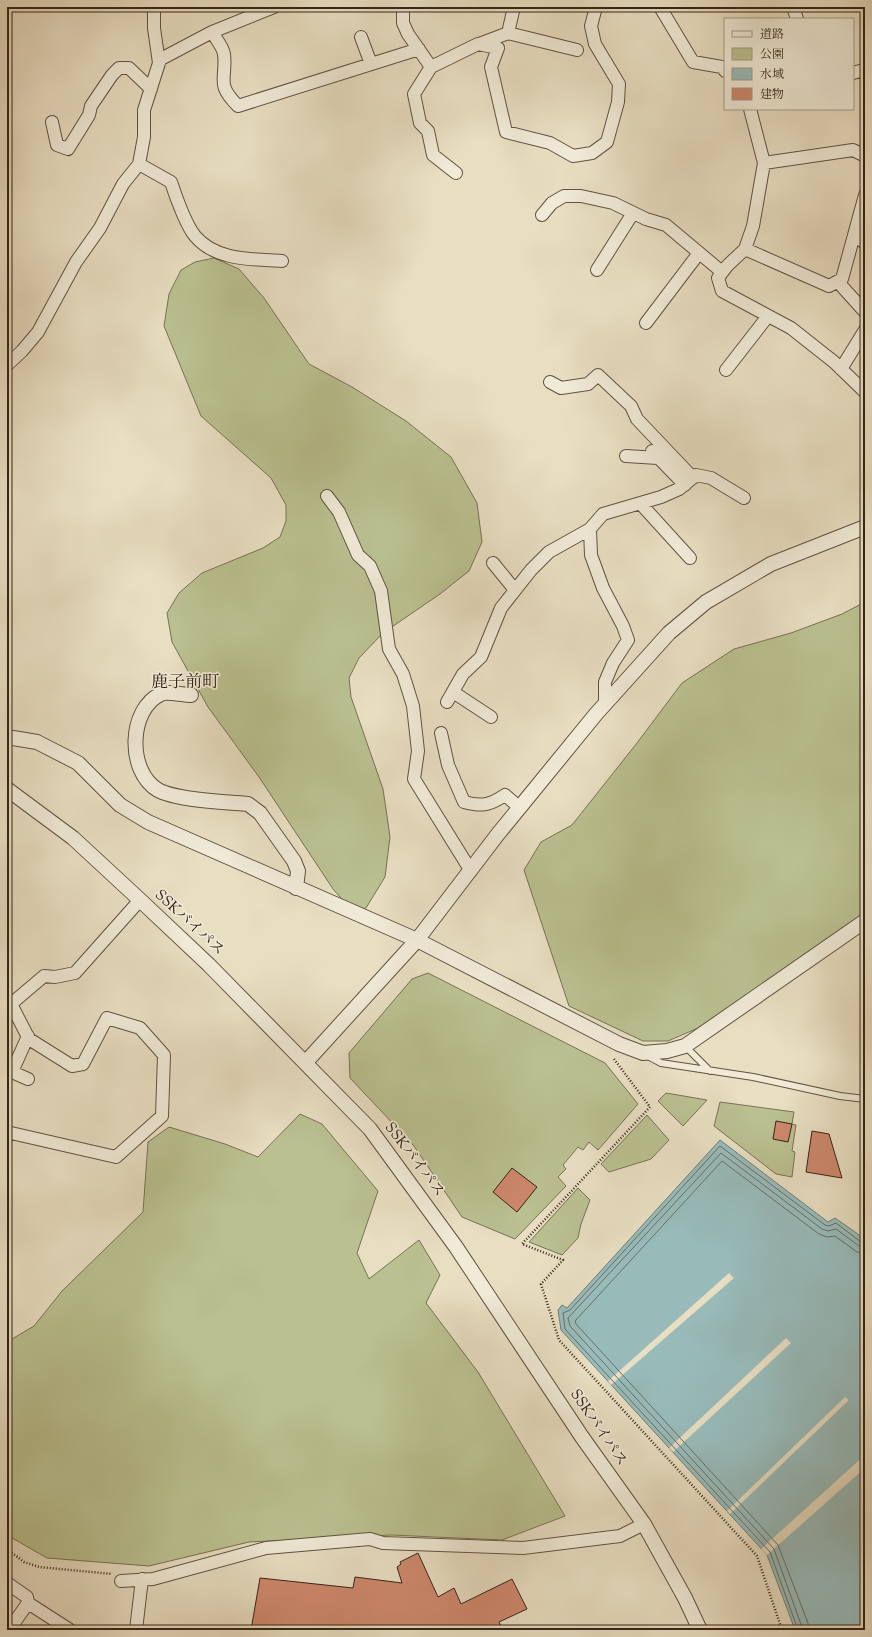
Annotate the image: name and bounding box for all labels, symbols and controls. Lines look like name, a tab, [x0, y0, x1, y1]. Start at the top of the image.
legend	[724, 18, 854, 110]
text: 道路	[760, 26, 784, 44]
text: 公園	[760, 46, 784, 64]
text: 水域	[760, 66, 784, 84]
text: 建物	[760, 86, 784, 104]
district label: 鹿子前町	[151, 671, 219, 695]
street label: SSKバイパス	[149, 885, 229, 961]
street label: SSKバイパス	[379, 1118, 449, 1202]
street label: SSKバイパス	[565, 1385, 631, 1471]

